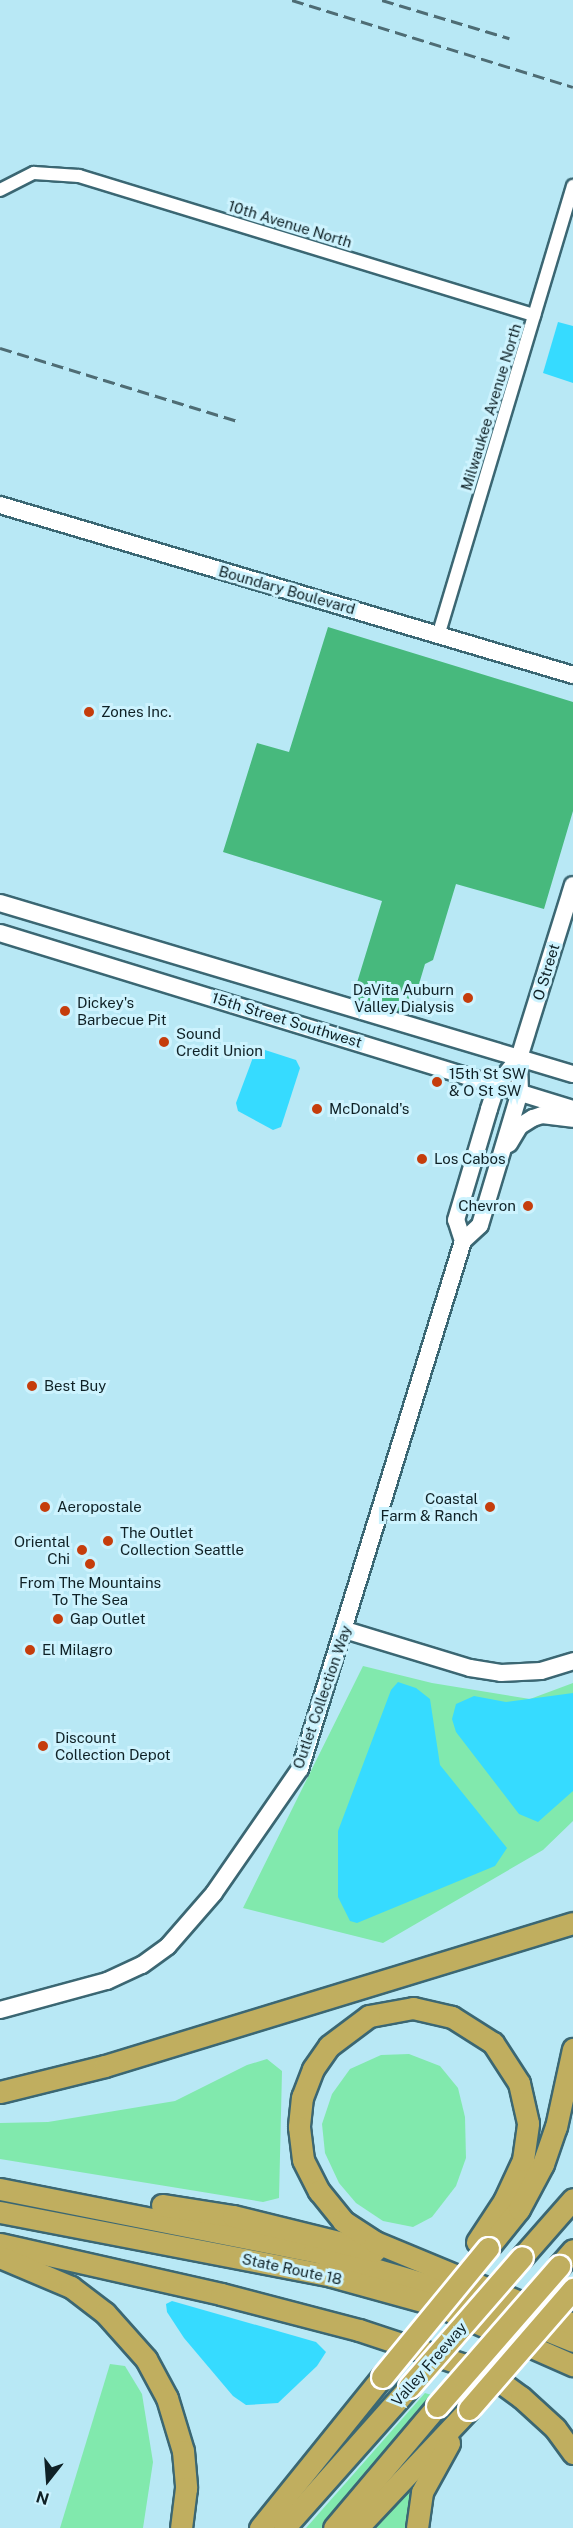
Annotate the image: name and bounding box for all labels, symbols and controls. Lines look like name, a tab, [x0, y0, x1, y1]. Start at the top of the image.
street label: 10th Avenue North	[226, 197, 354, 251]
street label: Milwaukee Avenue North	[457, 321, 525, 493]
street label: Boundary Boulevard	[217, 562, 357, 618]
place label: Zones Inc.	[101, 703, 172, 721]
marker: Zones Inc.	[82, 705, 96, 719]
street label: O Street	[529, 941, 563, 1003]
place label: DaVita Auburn Valley Dialysis	[353, 980, 454, 1015]
street label: 15th Street Southwest	[210, 989, 364, 1051]
marker: DaVita Auburn Valley Dialysis	[459, 989, 477, 1007]
place label: Dickey's Barbecue Pit	[77, 993, 167, 1028]
marker: Dickey's Barbecue Pit	[58, 1004, 72, 1018]
place label: Sound Credit Union	[176, 1024, 263, 1059]
marker: Sound Credit Union	[157, 1035, 171, 1049]
place label: 15th St SW & O St SW	[449, 1064, 526, 1099]
marker: 15th St SW & O St SW	[430, 1075, 444, 1089]
place label: McDonald's	[329, 1100, 409, 1118]
marker: McDonald's	[310, 1102, 324, 1116]
place label: Los Cabos	[434, 1150, 506, 1168]
marker: Los Cabos	[415, 1152, 429, 1166]
place label: Chevron	[458, 1197, 516, 1215]
marker: Chevron	[521, 1199, 535, 1213]
place label: Best Buy	[44, 1377, 106, 1395]
marker: Best Buy	[25, 1379, 39, 1393]
place label: Coastal Farm & Ranch	[381, 1489, 478, 1524]
place label: Aeropostale	[57, 1498, 142, 1516]
marker: Aeropostale	[38, 1500, 52, 1514]
marker: Coastal Farm & Ranch	[483, 1500, 497, 1514]
place label: The Outlet Collection Seattle	[120, 1523, 244, 1558]
place label: Oriental Chi	[14, 1532, 70, 1567]
marker: The Outlet Collection Seattle	[101, 1534, 115, 1548]
marker: Oriental Chi	[75, 1543, 89, 1557]
marker: From The Mountains To The Sea	[83, 1557, 97, 1571]
place label: From The Mountains To The Sea	[19, 1573, 161, 1608]
place label: Gap Outlet	[70, 1610, 146, 1628]
marker: Gap Outlet	[51, 1612, 65, 1626]
street label: Outlet Collection Way	[289, 1623, 355, 1771]
place label: El Milagro	[42, 1641, 113, 1659]
marker: El Milagro	[23, 1643, 37, 1657]
place label: Discount Collection Depot	[55, 1728, 171, 1763]
marker: Discount Collection Depot	[36, 1739, 50, 1753]
street label: State Route 18	[240, 2250, 344, 2288]
street label: Valley Freeway	[388, 2318, 470, 2410]
north arrow	[18, 2450, 78, 2510]
text: N	[34, 2487, 51, 2509]

